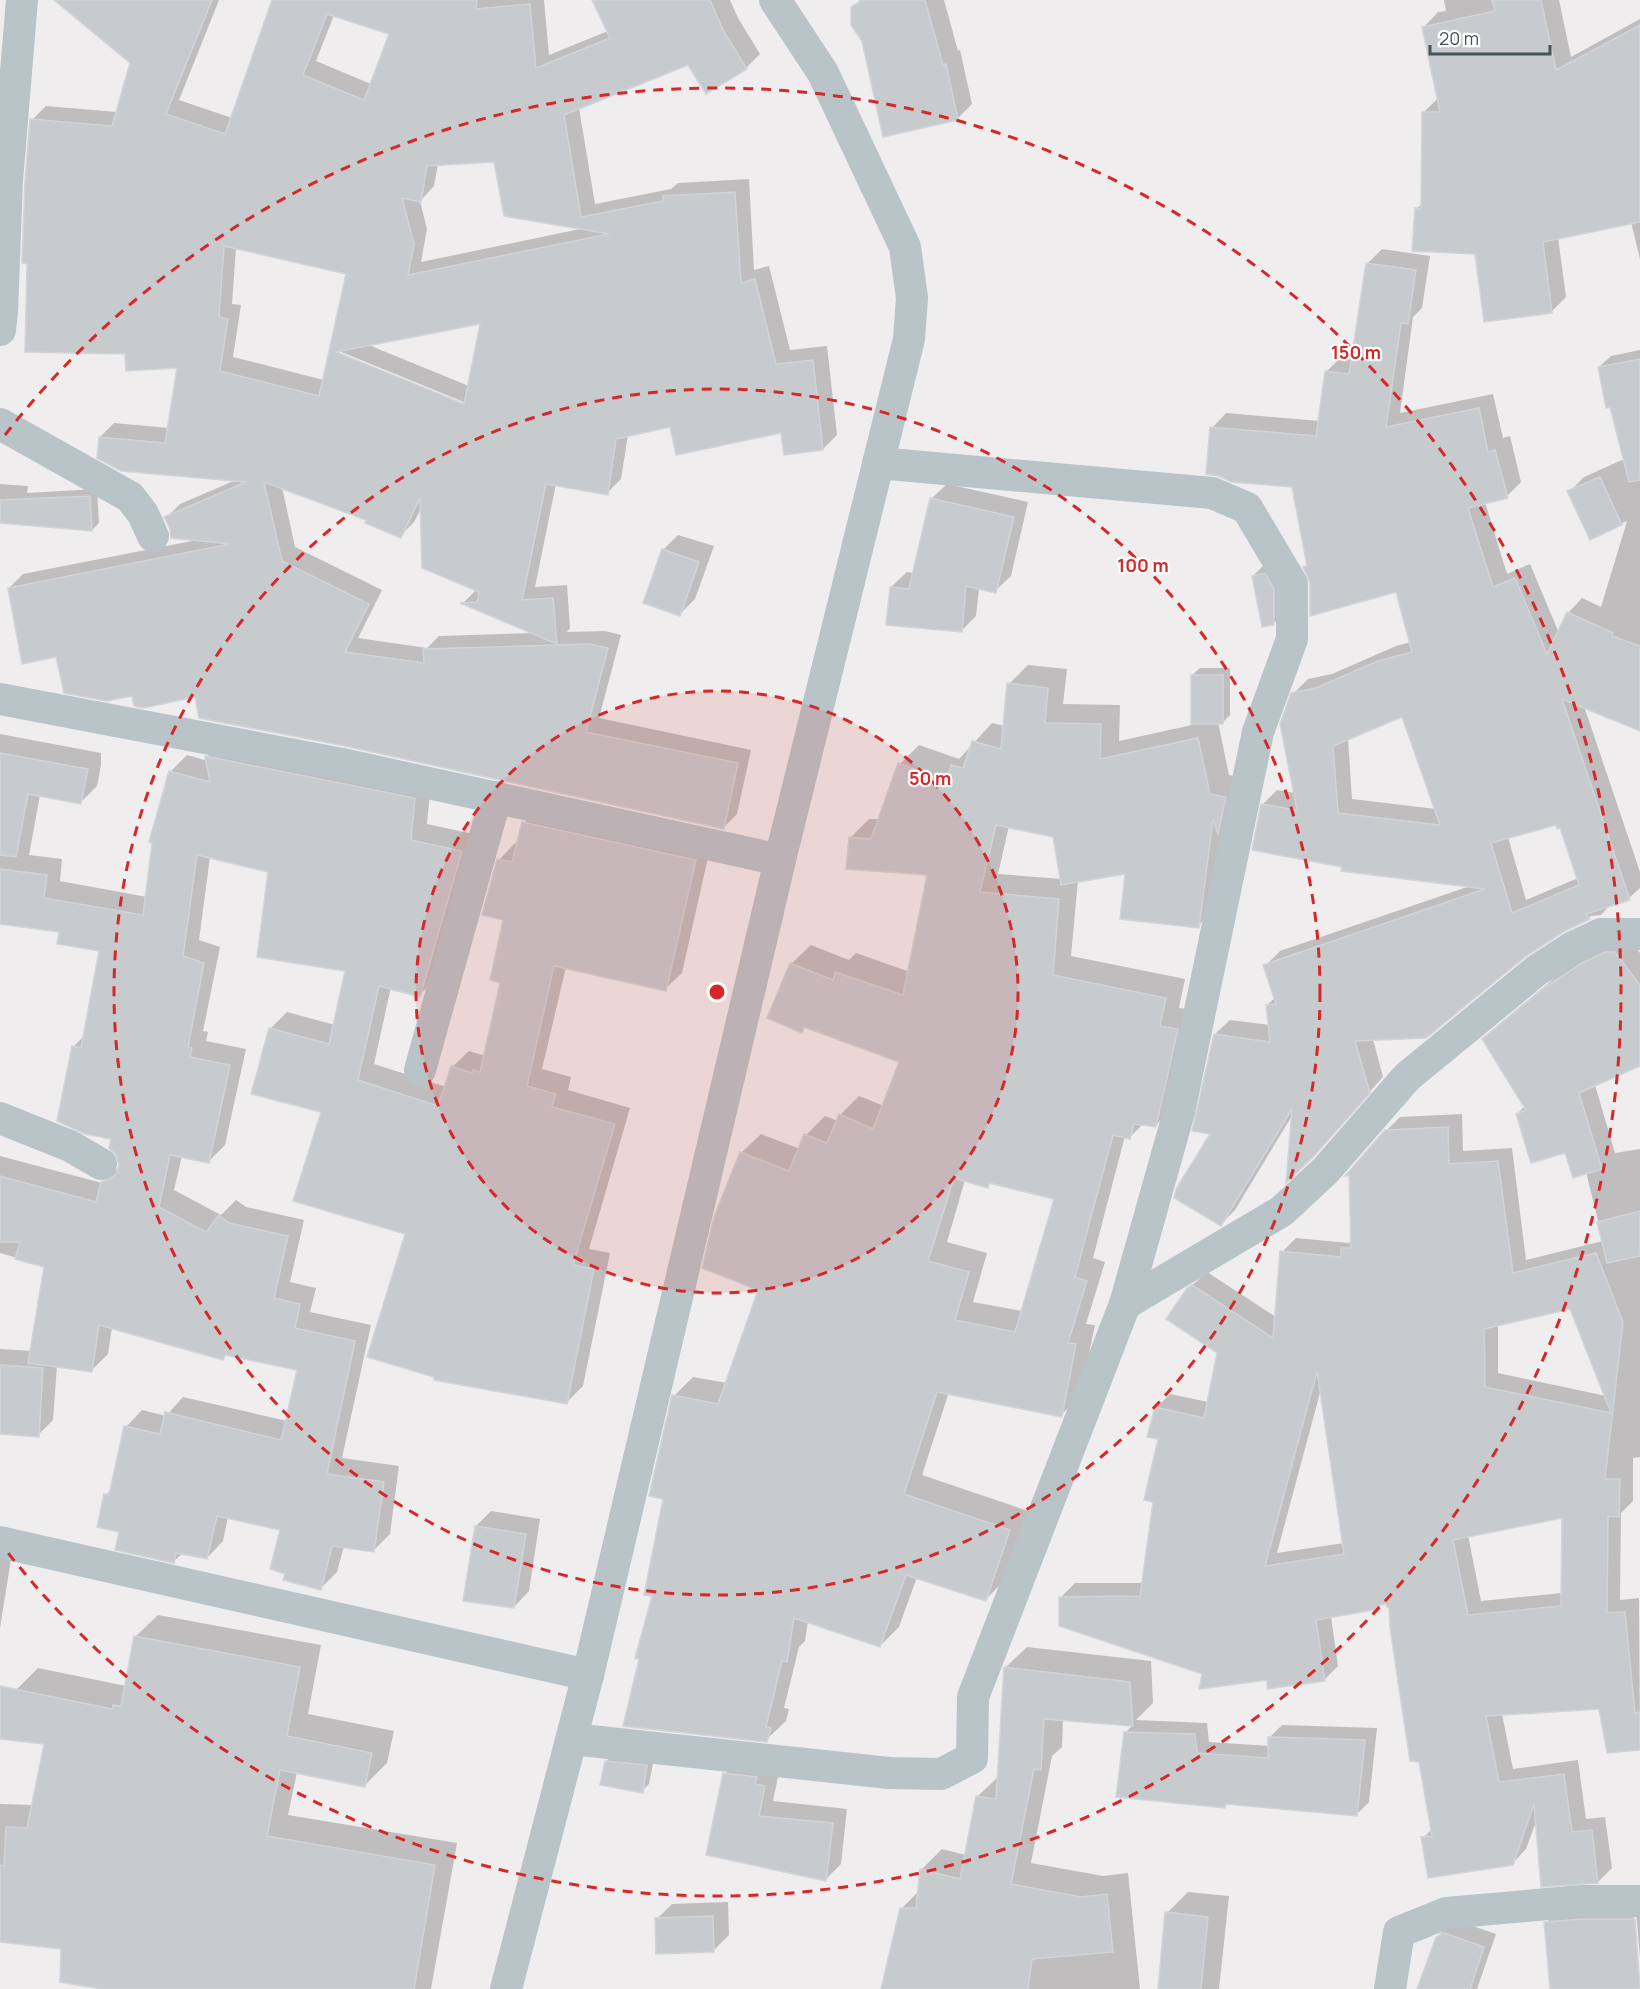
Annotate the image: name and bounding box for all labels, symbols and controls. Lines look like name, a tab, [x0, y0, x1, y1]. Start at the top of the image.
scale bar	[1430, 18, 1550, 56]
text: 20 m	[1439, 26, 1479, 50]
text: 150 m	[1331, 340, 1381, 364]
text: 100 m	[1117, 553, 1169, 577]
text: 50 m	[909, 766, 951, 790]
centre of rings	[707, 982, 727, 1002]

